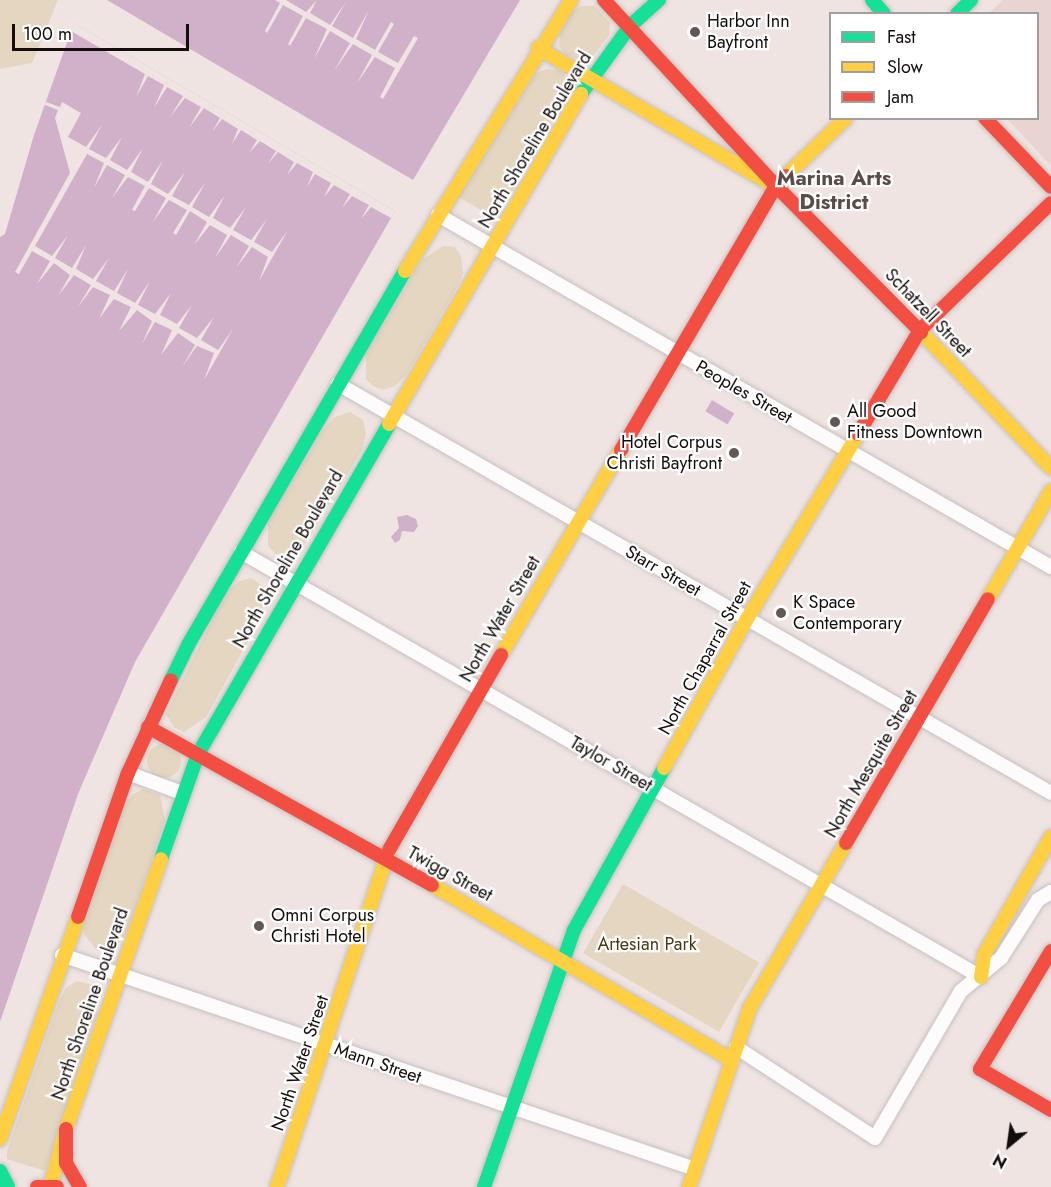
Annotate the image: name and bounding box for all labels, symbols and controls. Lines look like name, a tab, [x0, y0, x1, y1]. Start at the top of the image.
place label: Harbor Inn Bayfront	[707, 11, 790, 54]
scale bar	[15, 12, 192, 50]
legend	[829, 12, 1039, 120]
text: 100 m	[23, 21, 72, 47]
text: Fast	[887, 24, 916, 50]
marker: Harbor Inn Bayfront	[688, 25, 702, 39]
street label: North Shoreline Boulevard	[474, 48, 596, 232]
text: Slow	[887, 54, 923, 80]
text: Jam	[887, 84, 914, 110]
district label: Marina Arts District	[777, 165, 891, 215]
street label: Schatzell Street	[880, 264, 976, 362]
street label: Peoples Street	[692, 356, 796, 428]
place label: All Good Fitness Downtown	[847, 401, 983, 444]
marker: All Good Fitness Downtown	[828, 415, 842, 429]
place label: Hotel Corpus Christi Bayfront	[607, 432, 722, 474]
marker: Hotel Corpus Christi Bayfront	[727, 446, 741, 460]
street label: North Shoreline Boulevard	[228, 466, 348, 652]
street label: Starr Street	[621, 541, 705, 601]
street label: North Water Street	[455, 552, 545, 686]
street label: North Chaparral Street	[654, 578, 756, 738]
place label: K Space Contemporary	[793, 592, 902, 634]
marker: K Space Contemporary	[774, 606, 788, 620]
street label: North Mesquite Street	[820, 686, 922, 842]
street label: Taylor Street	[566, 732, 656, 796]
street label: Twigg Street	[404, 842, 496, 906]
street label: North Shoreline Boulevard	[47, 905, 133, 1103]
place label: Omni Corpus Christi Hotel	[271, 905, 374, 948]
marker: Omni Corpus Christi Hotel	[252, 919, 266, 933]
park label: Artesian Park	[597, 933, 697, 955]
street label: North Water Street	[267, 992, 333, 1134]
street label: Mann Street	[332, 1038, 424, 1088]
north arrow	[979, 1115, 1039, 1175]
text: N	[989, 1148, 1011, 1174]

